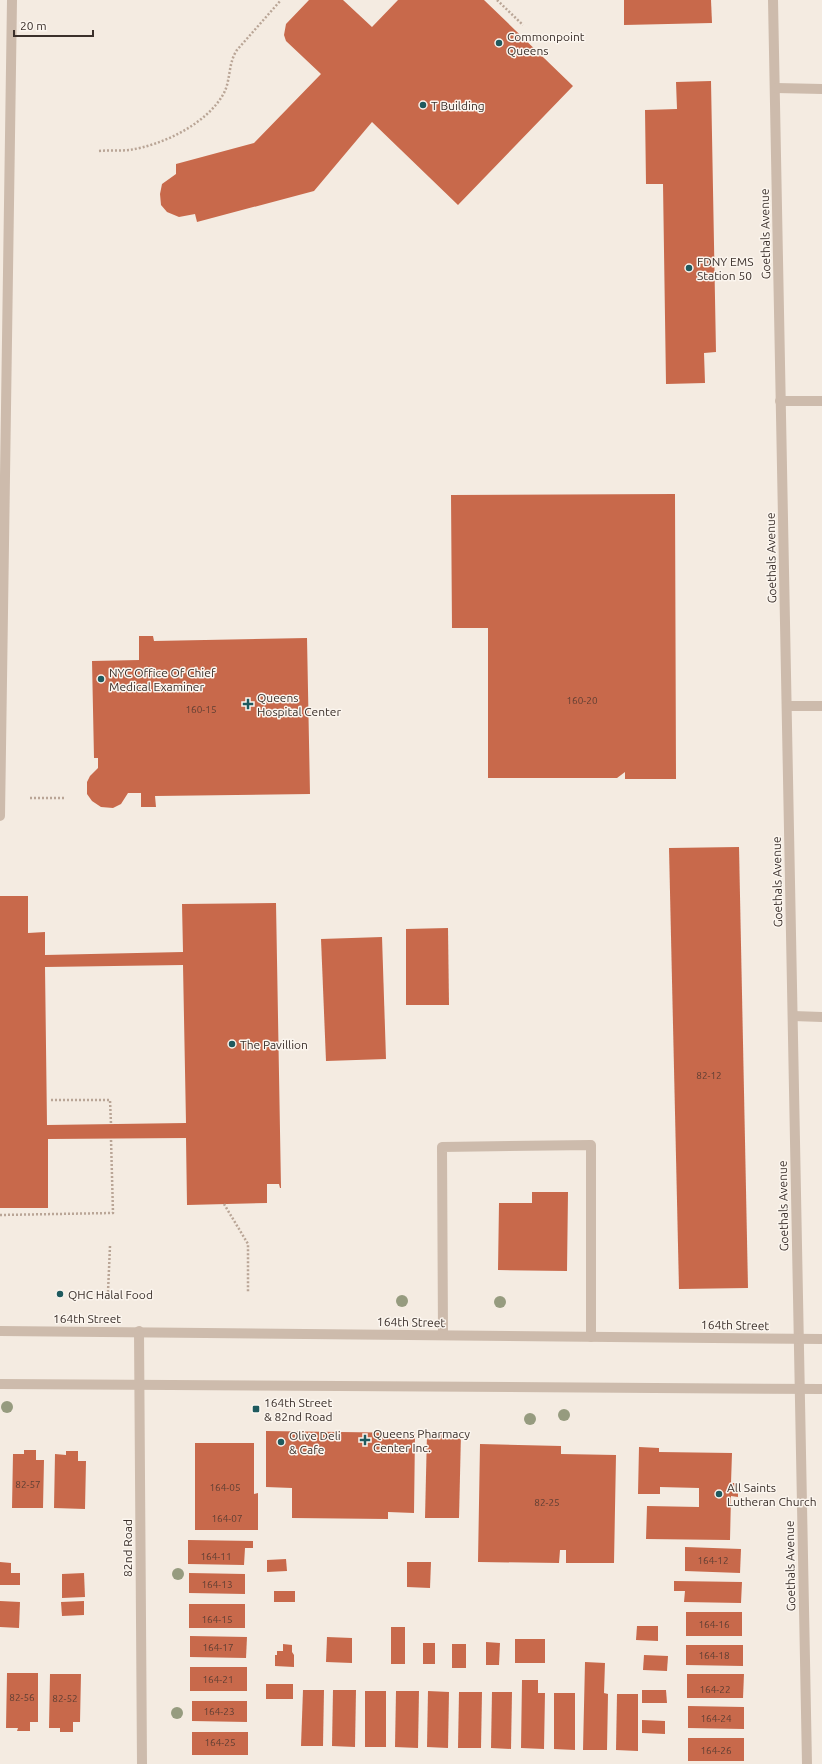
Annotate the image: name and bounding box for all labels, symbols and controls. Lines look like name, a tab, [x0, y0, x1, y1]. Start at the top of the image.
scale bar	[14, 12, 93, 38]
text: 20 m	[20, 19, 47, 32]
place label: Commonpoint Queens	[507, 30, 585, 57]
marker: Commonpoint Queens	[494, 38, 504, 48]
place label: T Building	[431, 99, 485, 112]
marker: T Building	[418, 100, 428, 110]
street label: Goethals Avenue	[758, 188, 772, 280]
place label: FDNY EMS Station 50	[697, 255, 754, 282]
marker: FDNY EMS Station 50	[684, 263, 694, 273]
street label: Goethals Avenue	[764, 512, 778, 604]
place label: NYC Office Of Chief Medical Examiner	[109, 666, 216, 693]
marker: NYC Office Of Chief Medical Examiner	[96, 674, 106, 684]
place label: Queens Hospital Center	[257, 691, 341, 718]
house number: 160-20	[566, 695, 598, 706]
marker: Queens Hospital Center	[242, 698, 254, 710]
house number: 160-15	[185, 704, 217, 715]
street label: Goethals Avenue	[770, 836, 784, 928]
place label: The Pavillion	[240, 1038, 308, 1051]
marker: The Pavillion	[227, 1039, 237, 1049]
house number: 82-12	[696, 1070, 722, 1081]
street label: Goethals Avenue	[776, 1160, 790, 1252]
place label: QHC Halal Food	[68, 1288, 153, 1301]
marker: QHC Halal Food	[55, 1289, 65, 1299]
street label: 164th Street	[53, 1312, 121, 1325]
street label: 164th Street	[377, 1315, 445, 1329]
street label: 164th Street	[701, 1318, 769, 1332]
place label: 164th Street & 82nd Road	[264, 1396, 332, 1423]
marker: 164th Street & 82nd Road	[251, 1404, 261, 1414]
place label: Queens Pharmacy Center Inc.	[373, 1427, 470, 1454]
place label: Olive Deli & Cafe	[289, 1429, 341, 1456]
marker: Queens Pharmacy Center Inc.	[360, 1435, 370, 1445]
marker: Olive Deli & Cafe	[276, 1437, 286, 1447]
house number: 82-57	[15, 1479, 41, 1490]
place label: All Saints Lutheran Church	[727, 1481, 817, 1508]
house number: 164-05	[209, 1482, 241, 1493]
marker: All Saints Lutheran Church	[714, 1489, 724, 1499]
house number: 82-25	[534, 1497, 560, 1508]
house number: 164-07	[211, 1513, 243, 1524]
street label: 82nd Road	[121, 1519, 134, 1577]
street label: Goethals Avenue	[783, 1520, 797, 1612]
house number: 164-11	[200, 1551, 232, 1562]
house number: 164-12	[697, 1555, 729, 1566]
house number: 164-13	[201, 1579, 233, 1590]
house number: 164-15	[201, 1614, 233, 1625]
house number: 164-16	[698, 1619, 730, 1630]
house number: 164-17	[202, 1642, 234, 1653]
house number: 164-18	[698, 1650, 730, 1661]
house number: 164-21	[202, 1674, 234, 1685]
house number: 164-22	[699, 1684, 731, 1695]
house number: 82-56	[9, 1692, 35, 1703]
house number: 82-52	[52, 1693, 78, 1704]
house number: 164-23	[203, 1706, 235, 1717]
house number: 164-24	[700, 1713, 732, 1724]
house number: 164-25	[204, 1737, 236, 1748]
house number: 164-26	[700, 1745, 732, 1756]

